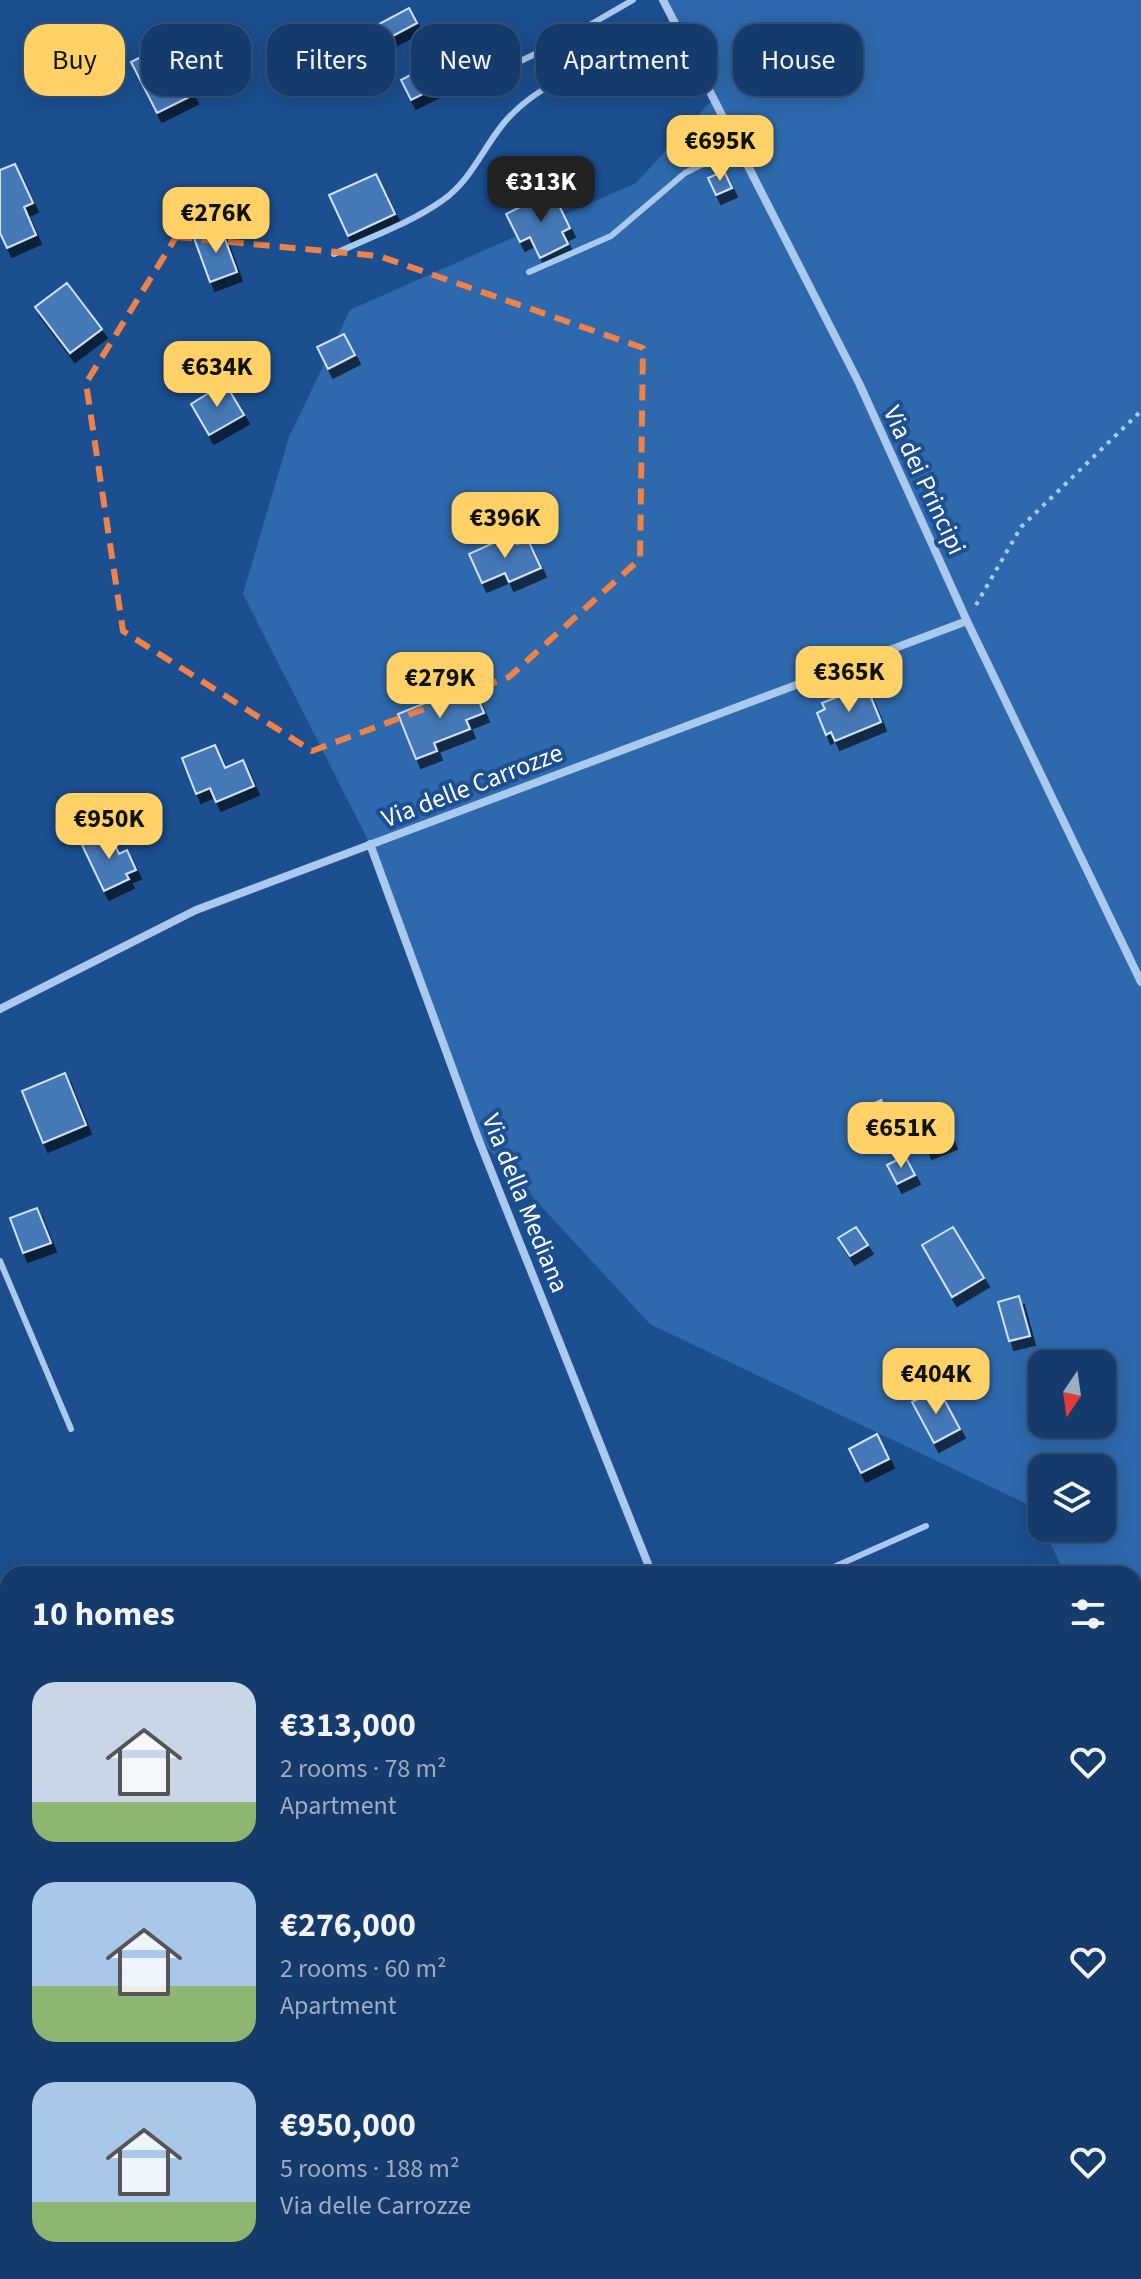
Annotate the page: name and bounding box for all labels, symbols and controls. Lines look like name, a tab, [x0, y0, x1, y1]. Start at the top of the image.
chip: Buy	[24, 24, 125, 96]
chip: Rent	[141, 24, 251, 96]
chip: Filters	[267, 24, 395, 96]
chip: New	[411, 24, 520, 96]
chip: Apartment	[536, 24, 717, 96]
chip: House	[733, 24, 863, 96]
pin: €695K	[664, 115, 776, 183]
text: €695K	[685, 122, 755, 159]
pin: €313K	[485, 156, 597, 224]
text: €313K	[506, 163, 576, 200]
pin: €276K	[160, 187, 272, 255]
text: €276K	[181, 194, 251, 231]
pin: €634K	[161, 341, 273, 409]
text: €634K	[182, 348, 252, 385]
street label: Via dei Principi	[874, 400, 975, 561]
pin: €396K	[449, 492, 561, 560]
text: €396K	[470, 499, 540, 536]
pin: €365K	[793, 646, 905, 714]
pin: €279K	[384, 652, 496, 720]
text: €365K	[814, 653, 884, 690]
text: €279K	[405, 659, 475, 696]
street label: Via delle Carrozze	[376, 734, 568, 837]
pin: €950K	[53, 793, 165, 861]
text: €950K	[74, 800, 144, 837]
pin: €651K	[845, 1102, 957, 1170]
street label: Via della Mediana	[473, 1108, 578, 1298]
text: €651K	[866, 1109, 936, 1146]
pin: €404K	[880, 1348, 992, 1416]
north arrow	[1028, 1350, 1116, 1438]
map controls	[1028, 1350, 1116, 1542]
text: €404K	[901, 1355, 971, 1392]
button: layers	[1028, 1454, 1116, 1542]
text: 10 homes	[32, 1590, 175, 1639]
icon: filters	[1066, 1592, 1110, 1636]
text: €313,000	[280, 1701, 416, 1750]
icon: home	[96, 1714, 192, 1810]
icon: heart	[1066, 1740, 1110, 1784]
text: 2 rooms · 78 m²	[280, 1750, 447, 1787]
text: Apartment	[280, 1787, 397, 1824]
text: €276,000	[280, 1901, 416, 1950]
icon: home	[96, 1914, 192, 2010]
icon: heart	[1066, 1940, 1110, 1984]
text: 2 rooms · 60 m²	[280, 1950, 447, 1987]
text: Apartment	[280, 1987, 397, 2024]
text: €950,000	[280, 2101, 416, 2150]
icon: home	[96, 2114, 192, 2210]
icon: heart	[1066, 2140, 1110, 2184]
text: 5 rooms · 188 m²	[280, 2150, 459, 2187]
text: Via delle Carrozze	[280, 2187, 471, 2224]

